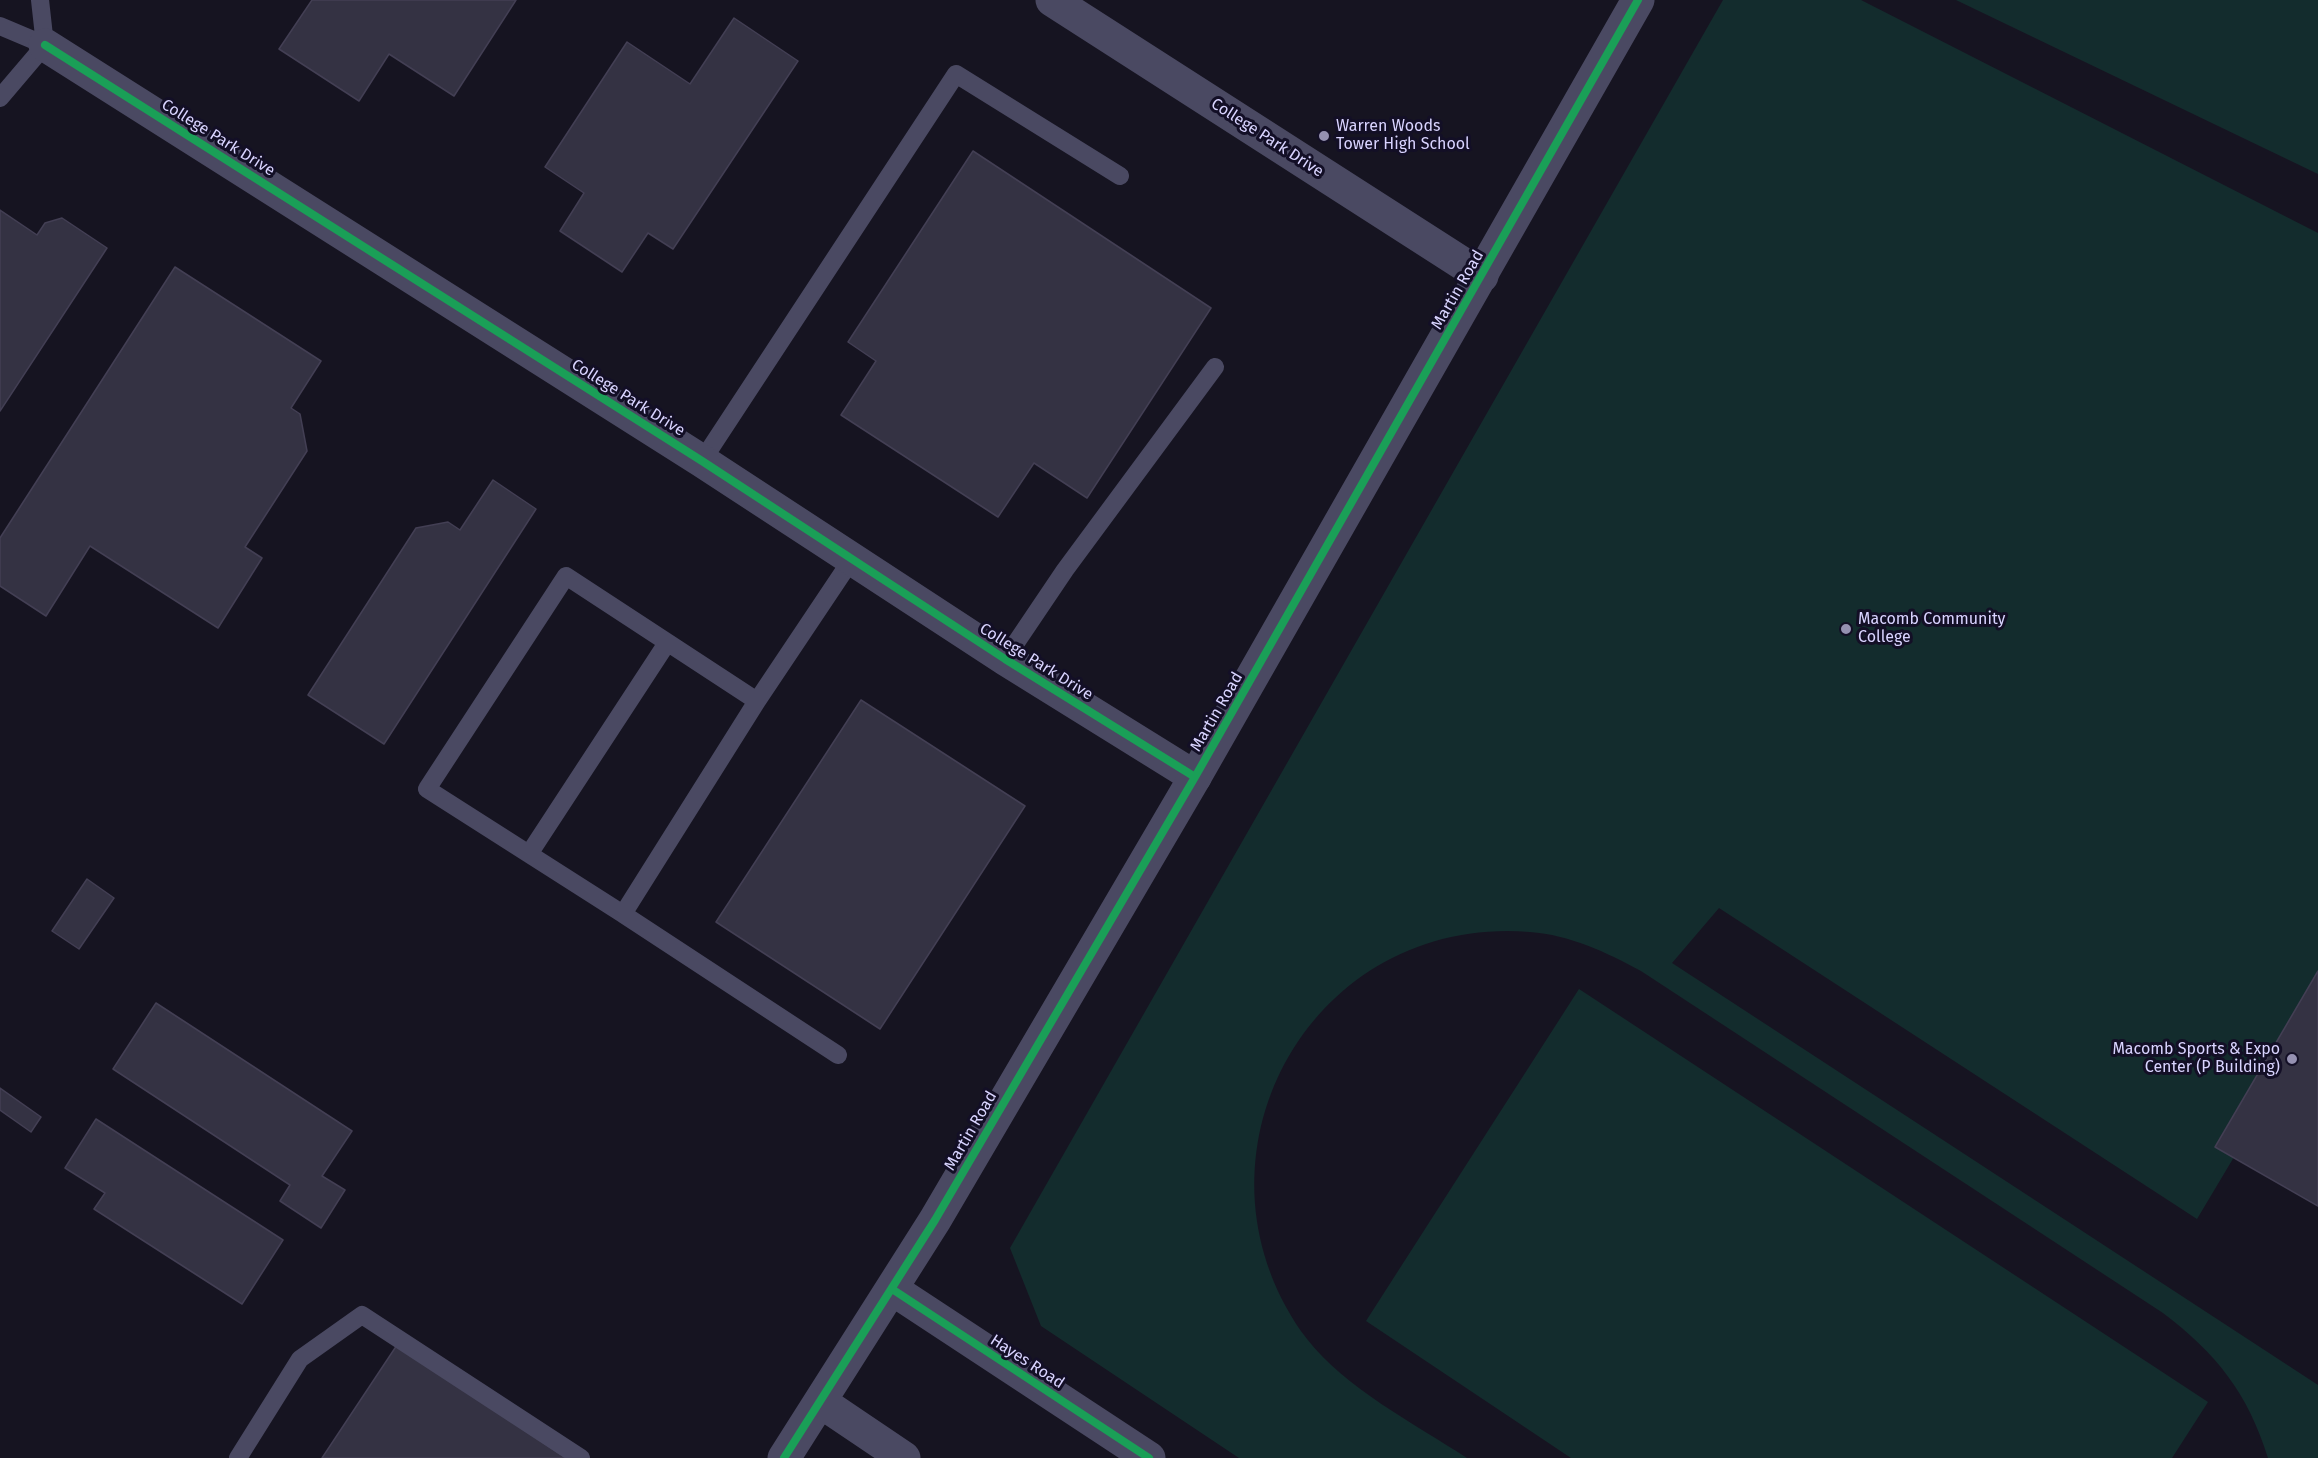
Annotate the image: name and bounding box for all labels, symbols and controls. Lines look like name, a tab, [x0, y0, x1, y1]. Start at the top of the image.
street label: College Park Drive	[1207, 94, 1327, 182]
street label: College Park Drive	[158, 95, 278, 181]
place label: Warren Woods Tower High School	[1336, 117, 1470, 155]
marker: Warren Woods Tower High School	[1317, 129, 1331, 143]
street label: Martin Road	[1428, 247, 1488, 333]
street label: College Park Drive	[568, 355, 688, 441]
place label: Macomb Community College	[1858, 610, 2005, 648]
street label: College Park Drive	[976, 619, 1096, 705]
marker: Macomb Community College	[1839, 622, 1853, 636]
street label: Martin Road	[1187, 669, 1247, 755]
place label: Macomb Sports & Expo Center (P Building)	[2112, 1040, 2280, 1078]
marker: Macomb Sports & Expo Center (P Building)	[2285, 1052, 2299, 1066]
street label: Martin Road	[941, 1088, 1001, 1174]
street label: Hayes Road	[986, 1331, 1068, 1393]

